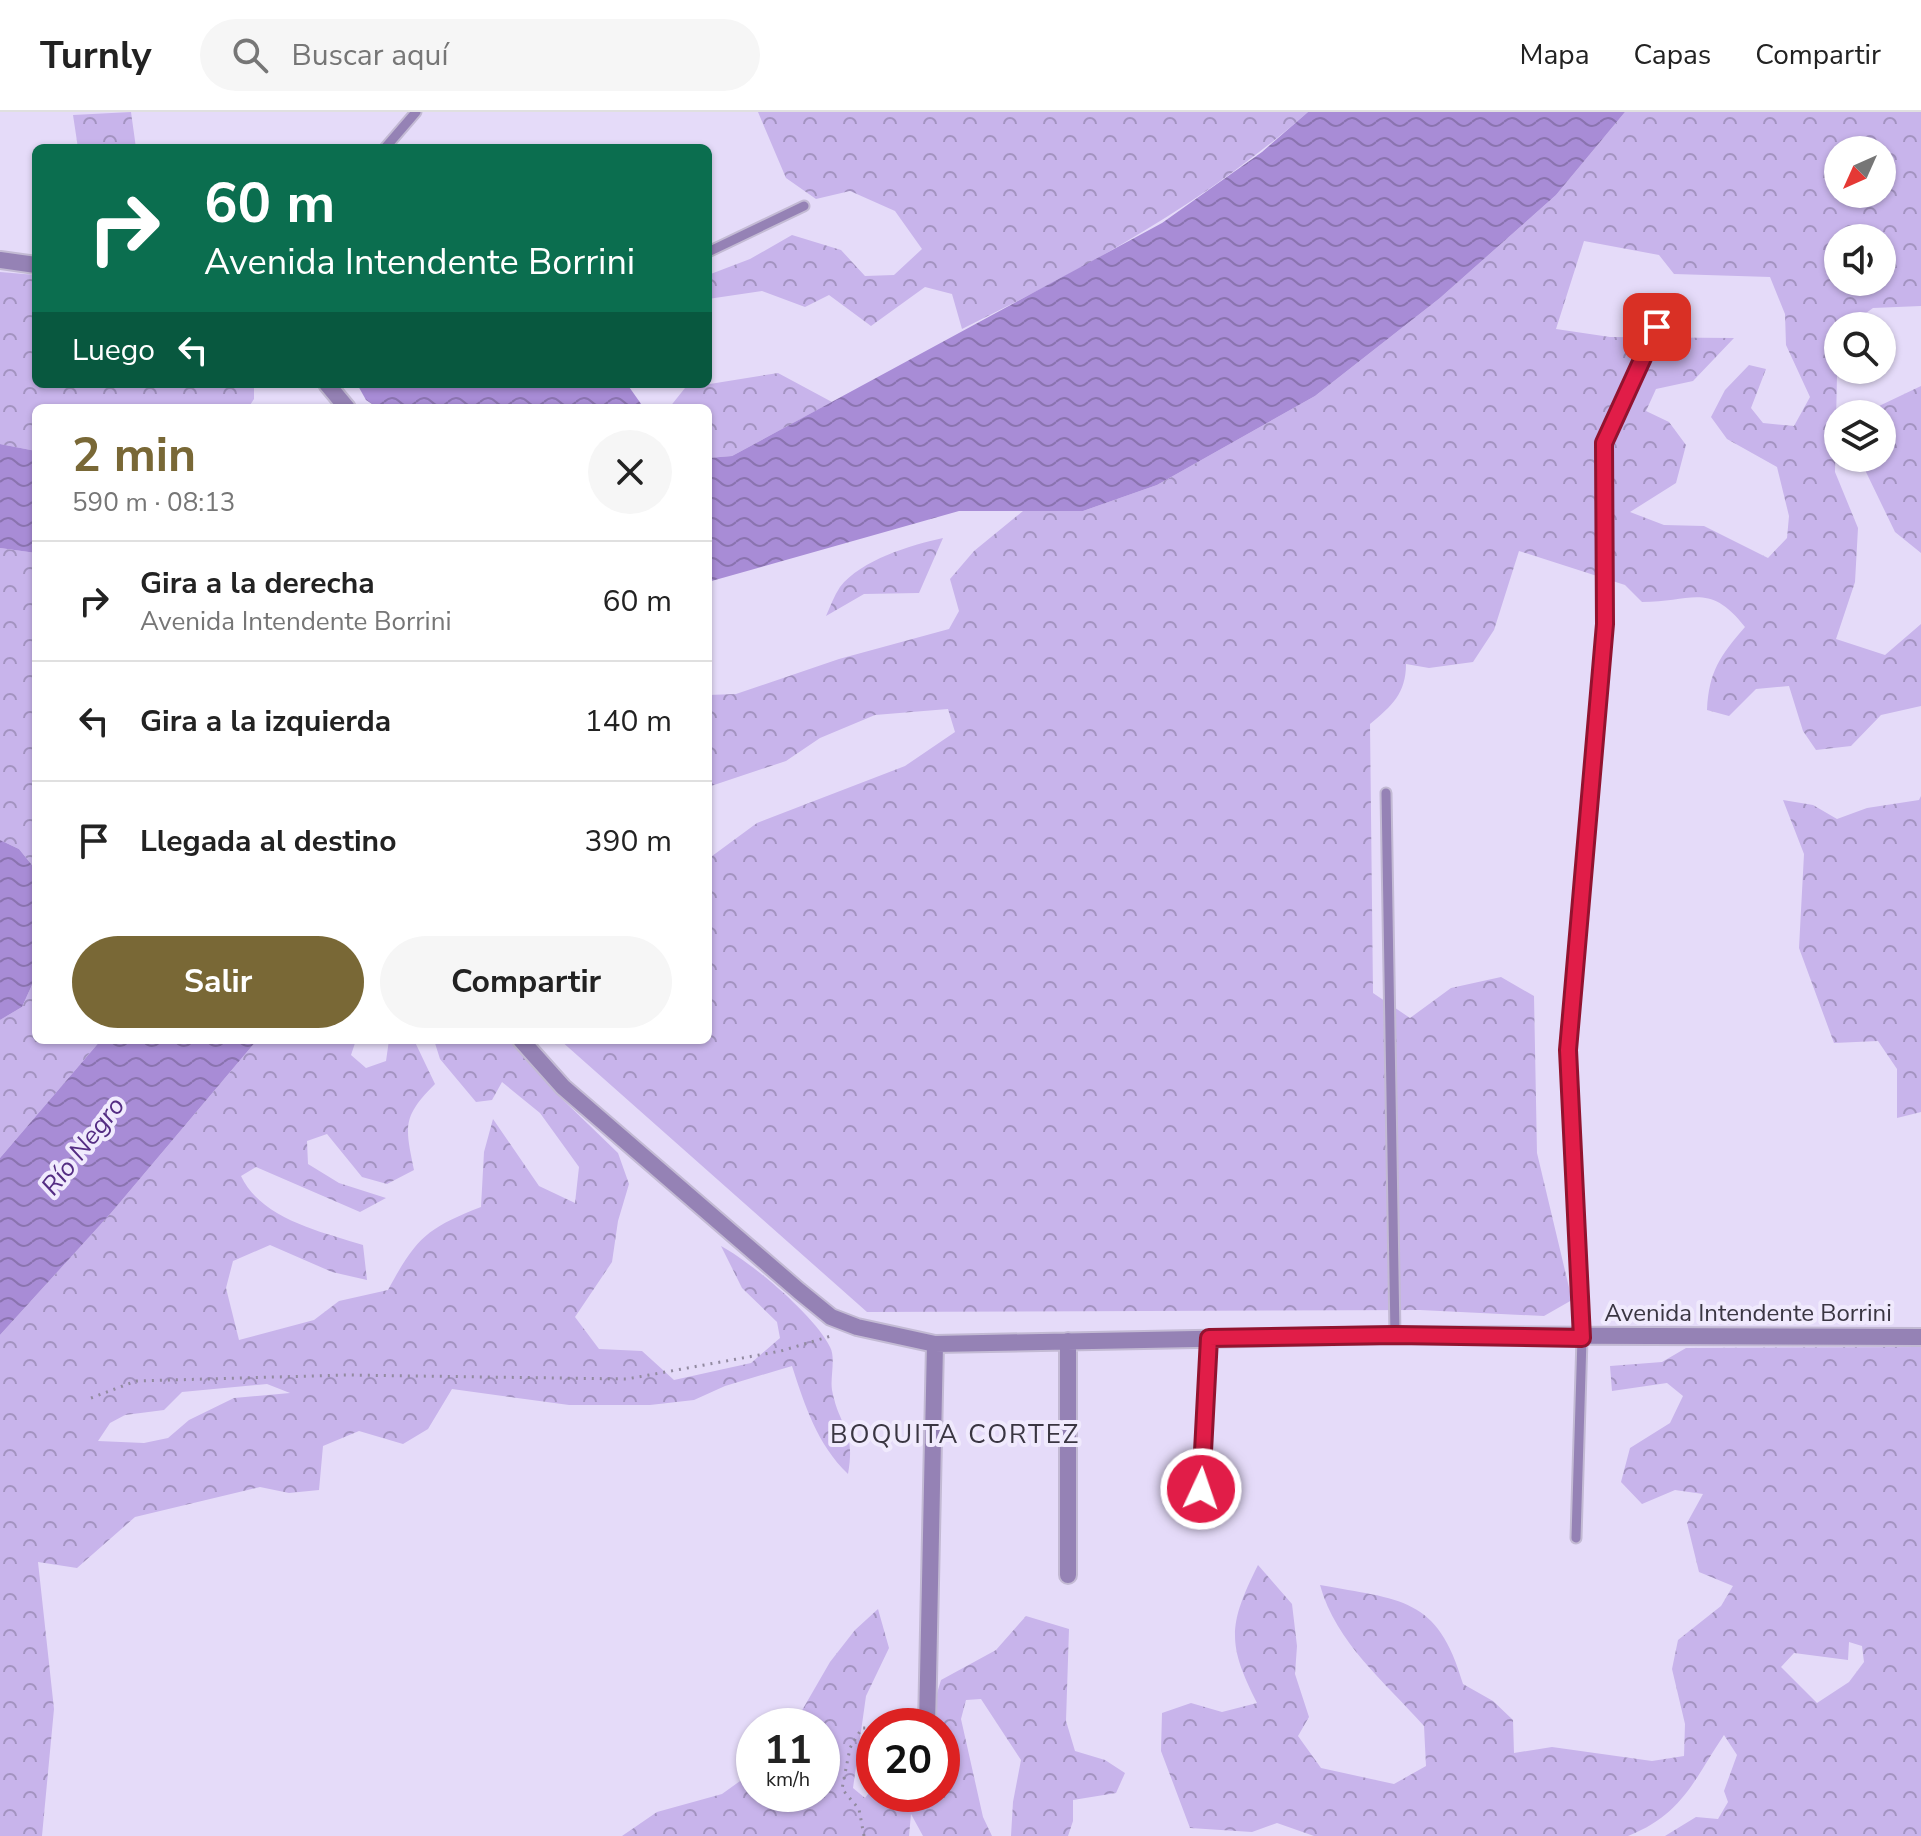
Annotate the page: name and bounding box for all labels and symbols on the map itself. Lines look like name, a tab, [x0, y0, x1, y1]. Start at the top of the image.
north arrow	[1824, 136, 1896, 208]
pin	[1623, 293, 1691, 361]
water label: Río Negro	[33, 1089, 133, 1203]
street label: Avenida Intendente Borrini	[1604, 1297, 1892, 1329]
district label: BOQUITA CORTEZ	[830, 1417, 1080, 1452]
position arrow	[1159, 1447, 1243, 1531]
speed limit sign: 20	[856, 1708, 960, 1812]

